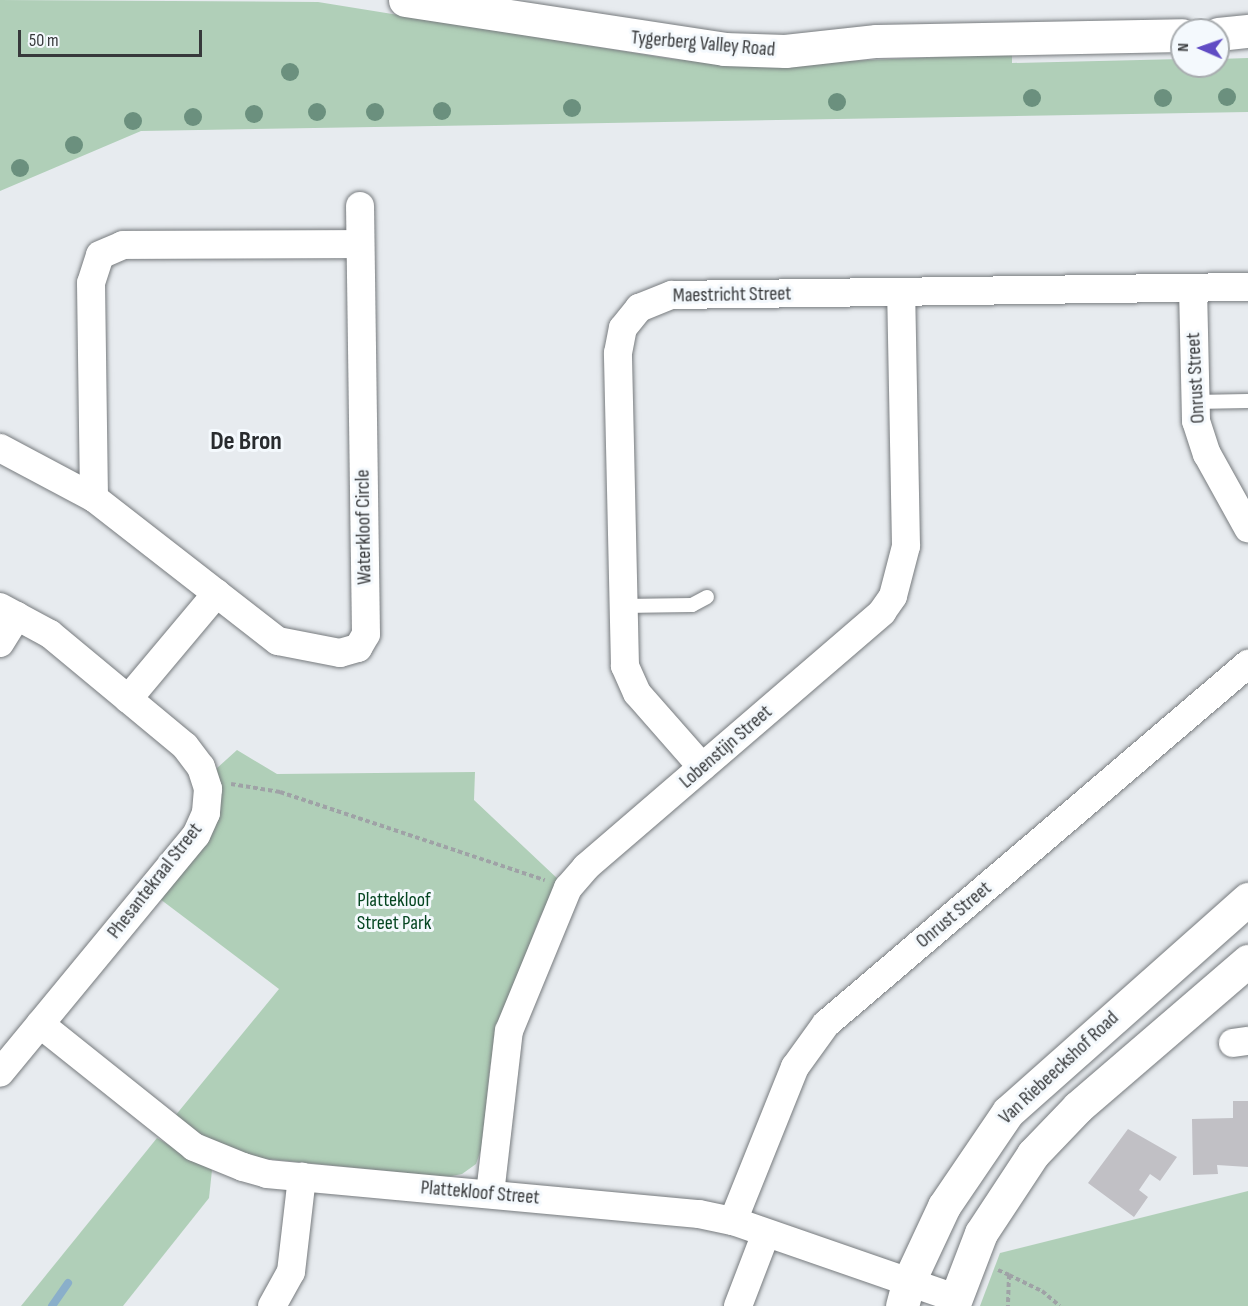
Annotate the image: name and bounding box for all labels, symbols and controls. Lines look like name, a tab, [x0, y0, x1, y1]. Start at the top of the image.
scale bar	[21, 18, 206, 56]
north arrow	[1170, 18, 1230, 78]
street label: Tygerberg Valley Road	[630, 26, 776, 62]
text: 50 m	[29, 30, 59, 51]
text: N	[1174, 43, 1193, 52]
street label: Maestricht Street	[673, 282, 791, 308]
street label: Onrust Street	[1182, 332, 1210, 424]
district label: De Bron	[210, 426, 282, 458]
street label: Waterkloof Circle	[351, 469, 377, 585]
street label: Lobenstijn Street	[675, 700, 777, 794]
street label: Phesantekraal Street	[102, 818, 208, 944]
street label: Onrust Street	[911, 877, 997, 953]
park label: Plattekloof Street Park	[357, 889, 431, 936]
street label: Van Riebeeckshof Road	[994, 1006, 1124, 1130]
street label: Plattekloof Street	[420, 1176, 540, 1210]

